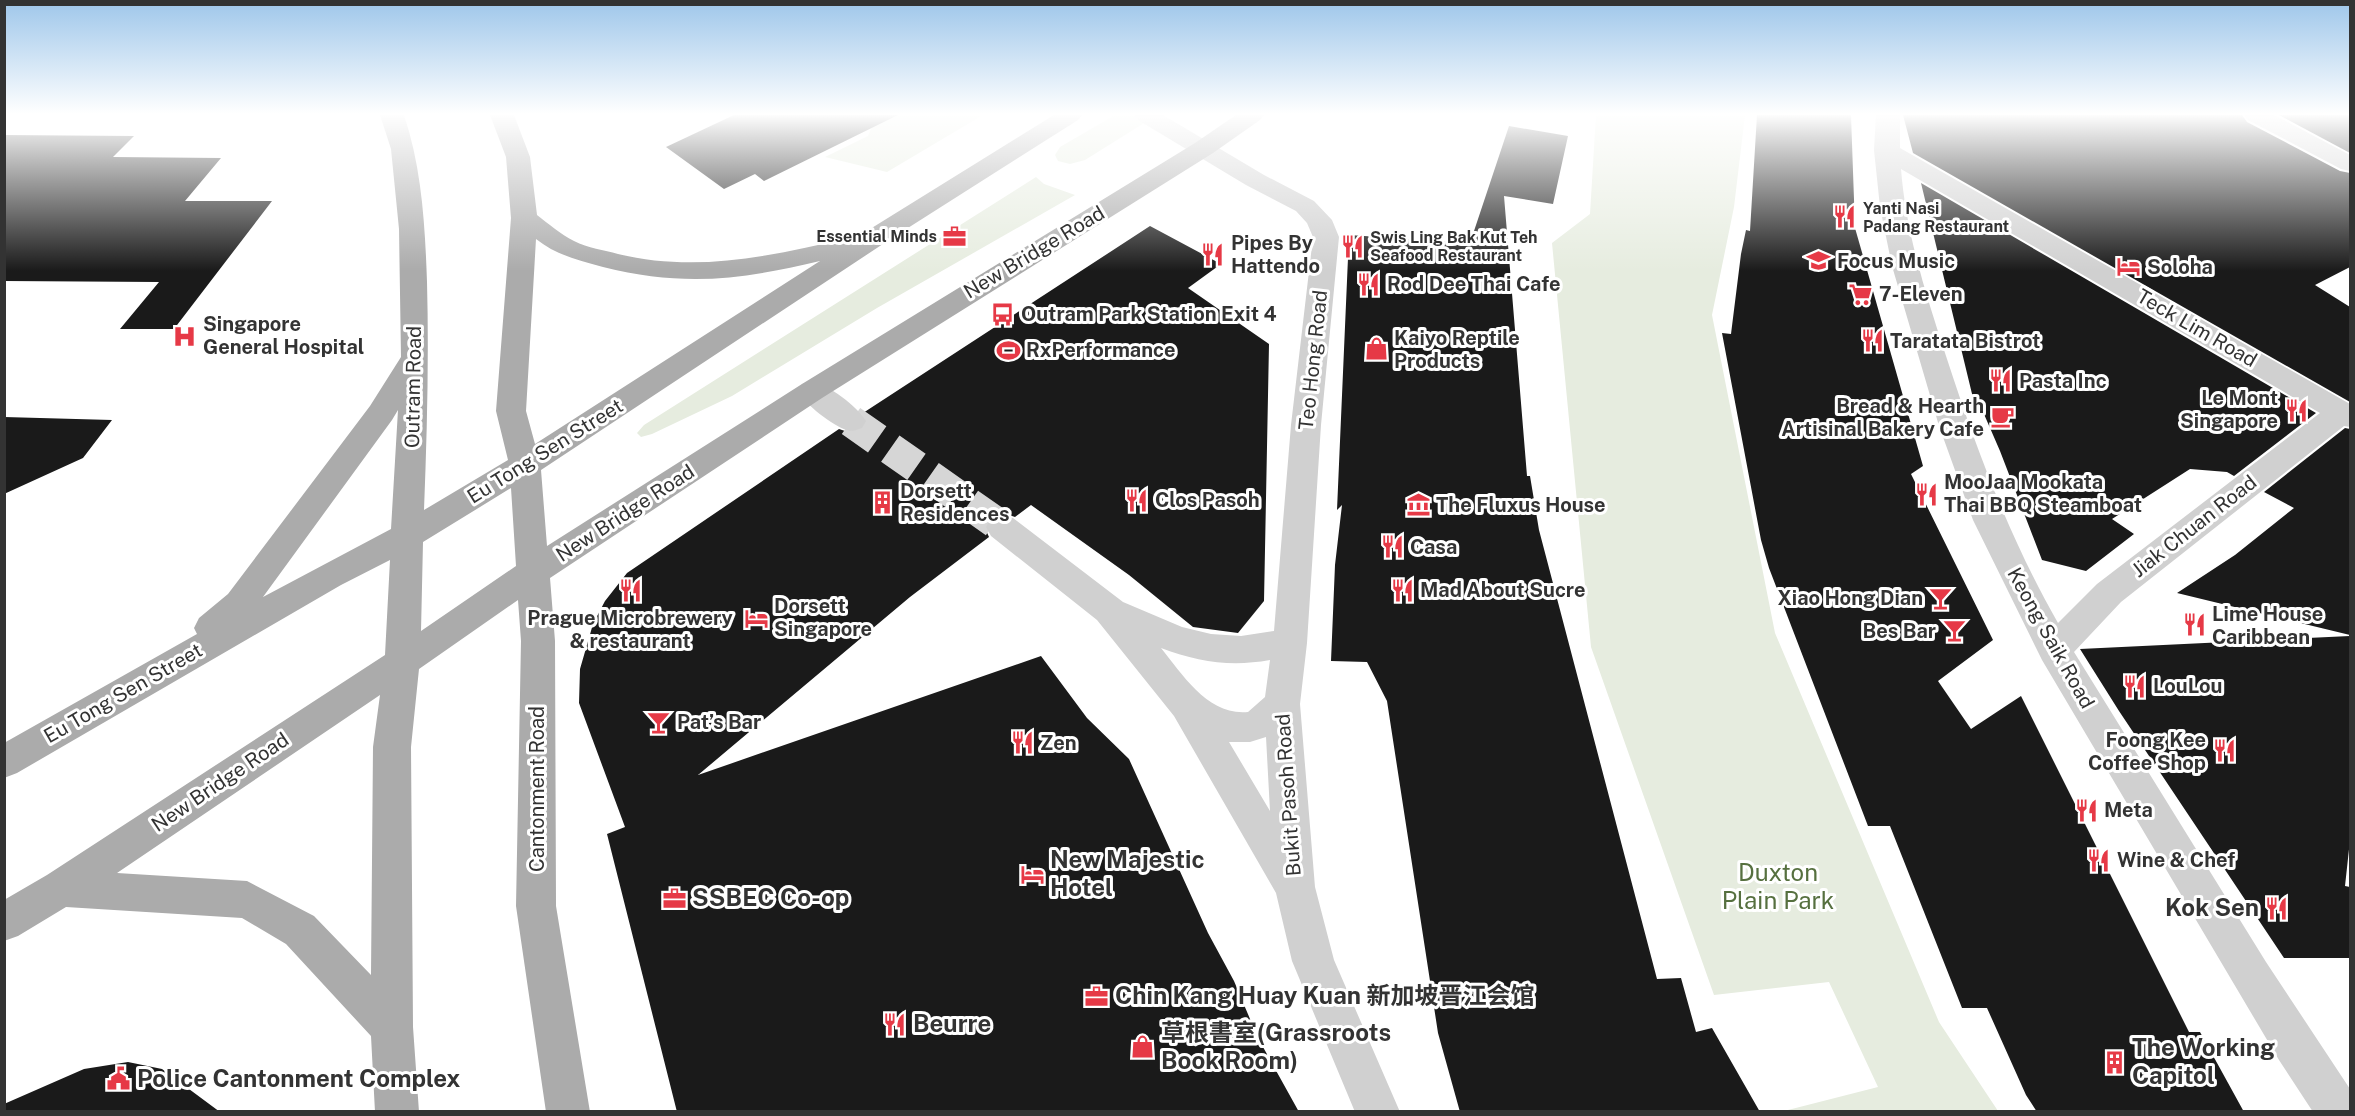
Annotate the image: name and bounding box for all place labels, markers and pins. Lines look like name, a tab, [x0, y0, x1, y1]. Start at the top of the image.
place label: Yanti Nasi Padang Restaurant	[1863, 199, 2010, 236]
restaurant icon: Yanti Nasi Padang Restaurant	[1832, 204, 1858, 230]
office icon: Essential Minds	[942, 223, 968, 249]
place label: Essential Minds	[816, 227, 937, 246]
place label: Swis Ling Bak Kut Teh Seafood Restaurant	[1370, 228, 1538, 265]
place label: Pipes By Hattendo	[1231, 231, 1320, 278]
restaurant icon: Swis Ling Bak Kut Teh Seafood Restaurant	[1339, 233, 1365, 259]
restaurant icon: Pipes By Hattendo	[1200, 241, 1226, 267]
school or university icon: Focus Music	[1806, 248, 1832, 274]
place label: Focus Music	[1837, 249, 1955, 273]
hotel icon: Soloha	[2116, 254, 2142, 280]
place label: Soloha	[2147, 255, 2213, 279]
restaurant icon: Rod Dee Thai Cafe	[1356, 271, 1382, 297]
place label: Rod Dee Thai Cafe	[1387, 272, 1561, 296]
supermarket icon: 7-Eleven	[1848, 281, 1874, 307]
place label: 7-Eleven	[1879, 282, 1963, 306]
bus stop icon: Outram Park Station Exit 4	[990, 301, 1016, 327]
place label: Outram Park Station Exit 4	[1021, 302, 1277, 326]
place label: Singapore General Hospital	[203, 312, 364, 359]
hospital icon: Singapore General Hospital	[172, 323, 198, 349]
place label: Kaiyo Reptile Products	[1394, 326, 1520, 373]
restaurant icon: Taratata Bistrot	[1859, 328, 1885, 354]
place label: Taratata Bistrot	[1890, 329, 2040, 353]
shop icon: Kaiyo Reptile Products	[1363, 336, 1389, 362]
sports icon: RxPerformance	[995, 337, 1021, 363]
place label: RxPerformance	[1026, 338, 1175, 362]
restaurant icon: Pasta Inc	[1988, 368, 2014, 394]
place label: Pasta Inc	[2019, 369, 2107, 393]
place label: Le Mont Singapore	[2180, 386, 2278, 433]
place label: Bread & Hearth Artisinal Bakery Cafe	[1781, 394, 1984, 441]
restaurant icon: Le Mont Singapore	[2283, 397, 2309, 423]
cafe icon: Bread & Hearth Artisinal Bakery Cafe	[1989, 404, 2015, 430]
place label: MooJaa Mookata Thai BBQ Steamboat	[1944, 470, 2142, 517]
place label: Dorsett Residences	[900, 479, 1009, 526]
restaurant icon: MooJaa Mookata Thai BBQ Steamboat	[1913, 481, 1939, 507]
restaurant icon: Clos Pasoh	[1124, 487, 1150, 513]
place label: Clos Pasoh	[1155, 488, 1260, 512]
building icon: Dorsett Residences	[869, 490, 895, 516]
museum icon: The Fluxus House	[1405, 492, 1431, 518]
place label: The Fluxus House	[1436, 493, 1606, 517]
restaurant icon: Casa	[1379, 534, 1405, 560]
place label: Casa	[1410, 535, 1457, 559]
restaurant icon: Mad About Sucre	[1389, 577, 1415, 603]
restaurant icon: Prague Microbrewery & restaurant	[617, 578, 643, 604]
place label: Mad About Sucre	[1420, 578, 1586, 602]
bar icon: Xiao Hong Dian	[1928, 585, 1954, 611]
place label: Xiao Hong Dian	[1778, 586, 1923, 610]
place label: Dorsett Singapore	[774, 594, 872, 641]
place label: Lime House Caribbean	[2212, 602, 2323, 649]
hotel icon: Dorsett Singapore	[743, 605, 769, 631]
place label: Prague Microbrewery & restaurant	[527, 606, 733, 653]
restaurant icon: Lime House Caribbean	[2181, 612, 2207, 638]
bar icon: Bes Bar	[1941, 618, 1967, 644]
place label: Bes Bar	[1863, 619, 1936, 643]
restaurant icon: LouLou	[2122, 673, 2148, 699]
place label: LouLou	[2153, 674, 2222, 698]
bar icon: Pat’s Bar	[646, 709, 672, 735]
place label: Pat’s Bar	[677, 710, 761, 734]
place label: Foong Kee Coffee Shop	[2088, 728, 2206, 775]
restaurant icon: Zen	[1009, 730, 1035, 756]
place label: Zen	[1040, 731, 1077, 755]
restaurant icon: Foong Kee Coffee Shop	[2211, 738, 2237, 764]
restaurant icon: Meta	[2073, 797, 2099, 823]
place label: Meta	[2104, 798, 2153, 822]
place label: New Majestic Hotel	[1050, 845, 1205, 901]
restaurant icon: Wine & Chef	[2086, 847, 2112, 873]
place label: Wine & Chef	[2117, 848, 2235, 872]
hotel icon: New Majestic Hotel	[1019, 861, 1045, 887]
place label: SSBEC Co-op	[692, 883, 849, 911]
office icon: SSBEC Co-op	[661, 885, 687, 911]
place label: Kok Sen	[2165, 893, 2259, 921]
restaurant icon: Kok Sen	[2264, 895, 2290, 921]
place label: Chin Kang Huay Kuan 新加坡晋江会馆	[1115, 981, 1534, 1009]
office icon: Chin Kang Huay Kuan 新加坡晋江会馆	[1084, 983, 1110, 1009]
place label: Beurre	[913, 1009, 991, 1037]
restaurant icon: Beurre	[882, 1011, 908, 1037]
place label: 草根書室(Grassroots Book Room)	[1161, 1018, 1391, 1074]
place label: The Working Capitol	[2132, 1033, 2275, 1089]
shop icon: 草根書室(Grassroots Book Room)	[1130, 1034, 1156, 1060]
building icon: The Working Capitol	[2101, 1049, 2127, 1075]
place label: Police Cantonment Complex	[137, 1064, 460, 1092]
public building icon: Police Cantonment Complex	[106, 1066, 132, 1092]

